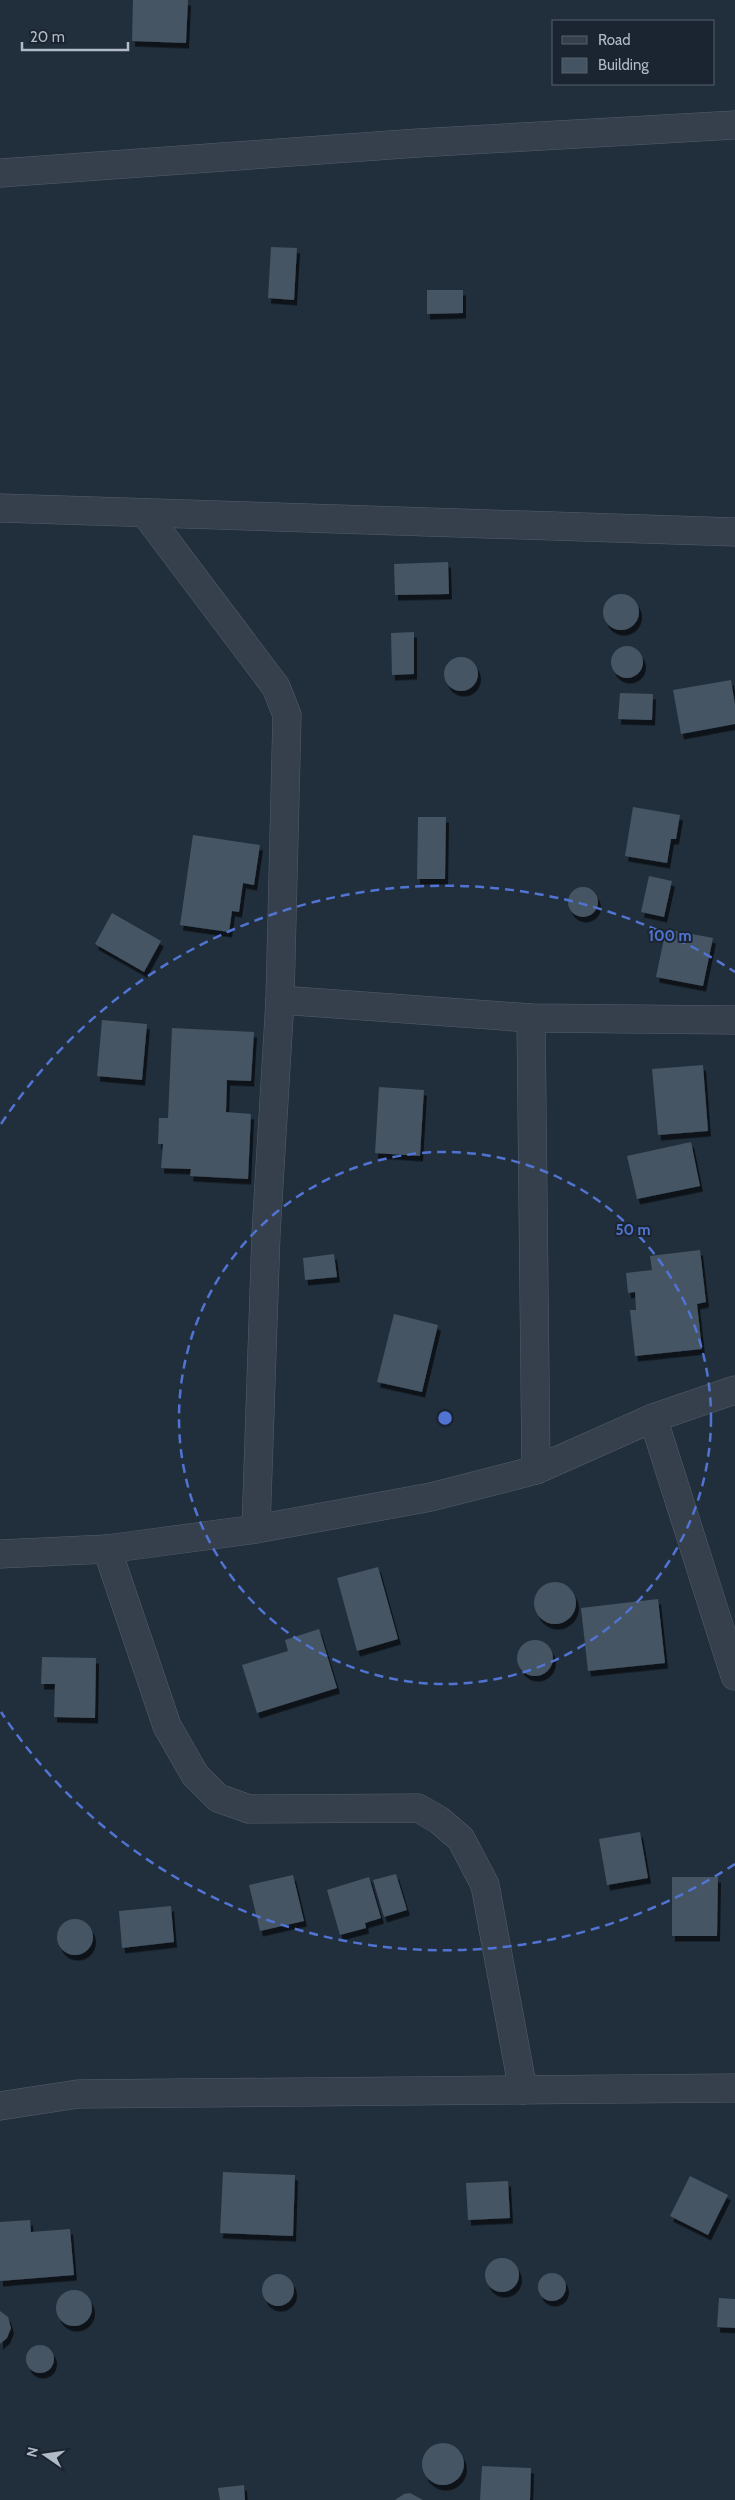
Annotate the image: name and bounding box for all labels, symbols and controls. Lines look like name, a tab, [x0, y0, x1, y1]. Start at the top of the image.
scale bar	[22, 20, 129, 52]
legend	[552, 20, 715, 85]
text: 20 m	[30, 28, 65, 46]
text: Road	[598, 31, 631, 49]
text: Building	[598, 56, 649, 74]
text: 100 m	[648, 927, 692, 945]
text: 50 m	[615, 1221, 651, 1239]
centre of rings	[436, 1409, 454, 1427]
north arrow	[20, 2430, 70, 2480]
text: N	[22, 2445, 42, 2459]

